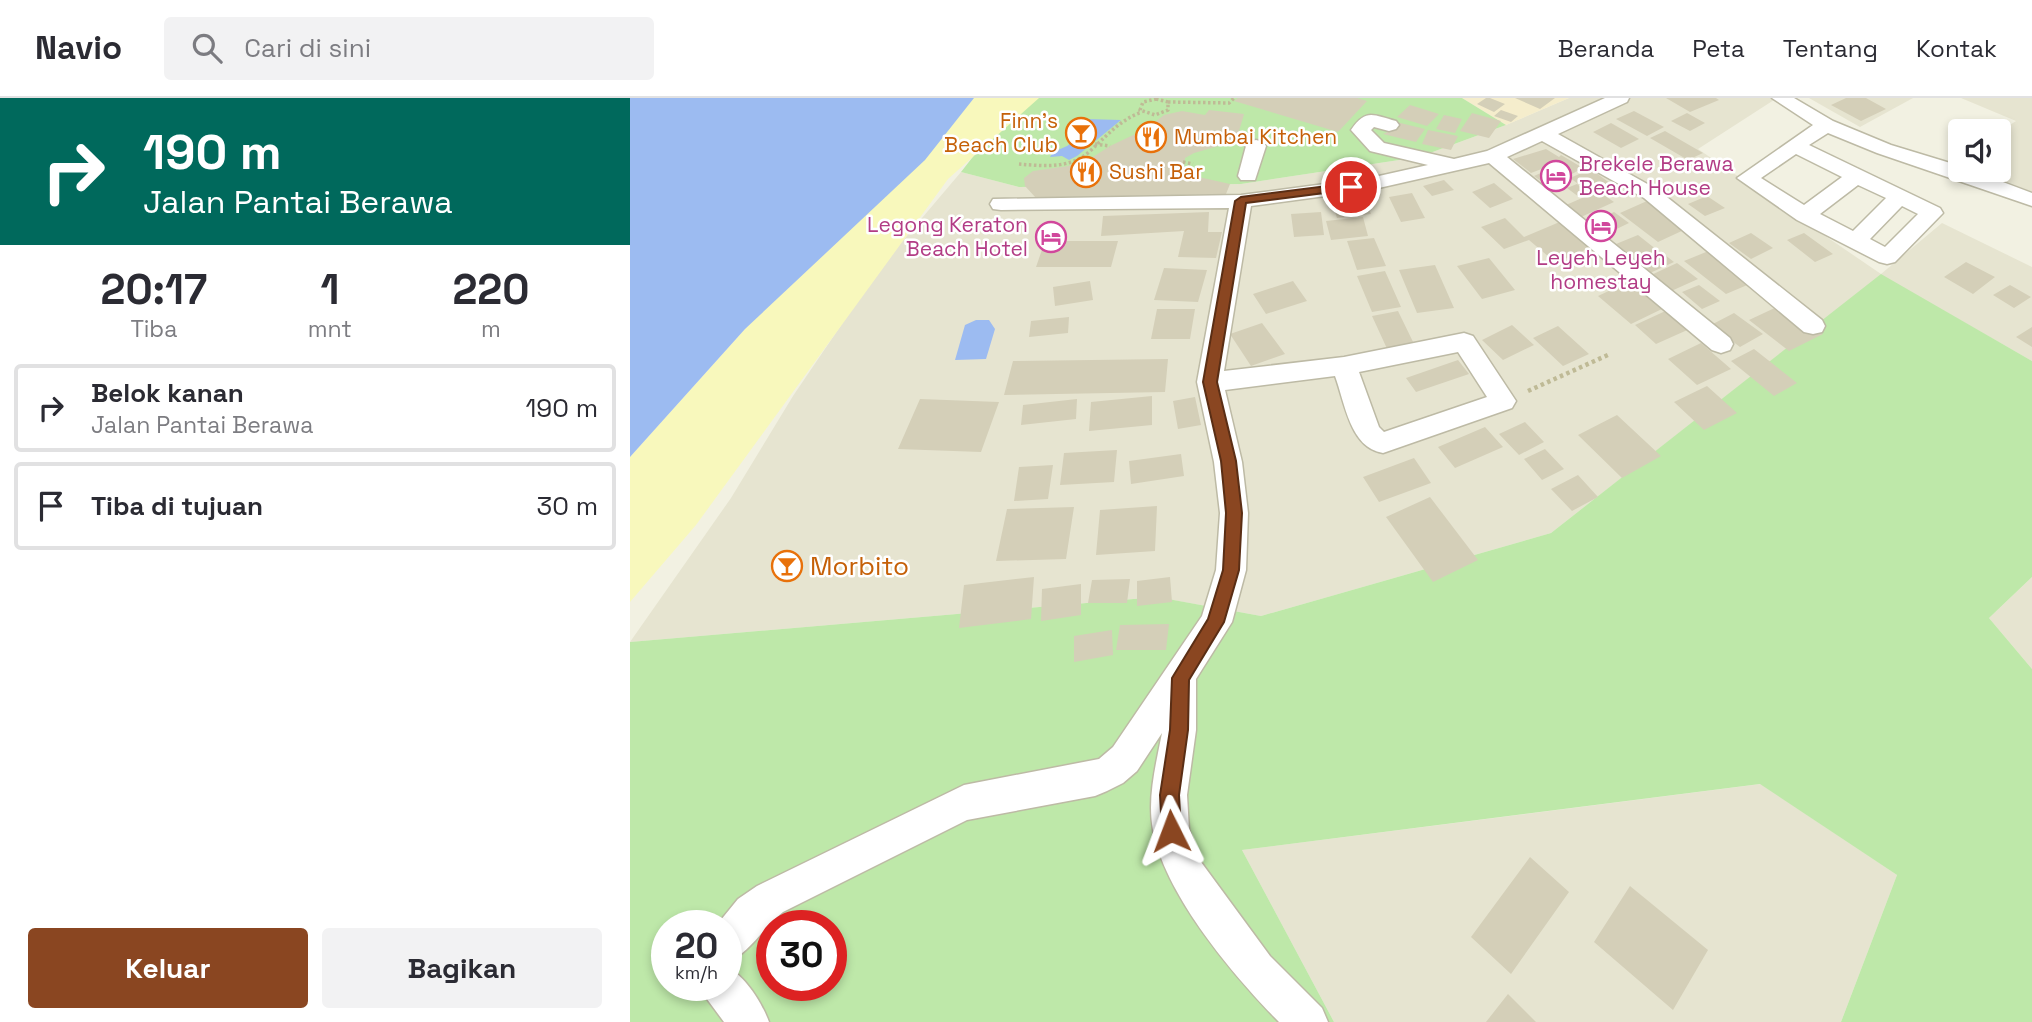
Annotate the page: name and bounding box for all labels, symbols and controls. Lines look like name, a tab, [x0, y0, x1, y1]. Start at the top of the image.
search box	[164, 17, 654, 80]
text: Navio	[35, 27, 122, 69]
icon: search	[188, 29, 226, 67]
text: Cari di sini	[244, 31, 371, 65]
text: Beranda	[1558, 33, 1654, 64]
text: Peta	[1692, 33, 1745, 64]
text: Tentang	[1783, 33, 1878, 64]
text: Kontak	[1916, 33, 1997, 64]
place label: Finn's Beach Club	[944, 107, 1058, 158]
bar icon: Finn's Beach Club	[1064, 116, 1098, 150]
map controls	[1948, 119, 2011, 182]
button: sound	[1948, 119, 2011, 182]
restaurant icon: Mumbai Kitchen	[1134, 120, 1168, 154]
text: 190 m	[143, 121, 281, 183]
place label: Mumbai Kitchen	[1174, 123, 1337, 150]
icon: right	[28, 126, 119, 217]
place label: Brekele Berawa Beach House	[1579, 150, 1733, 201]
restaurant icon: Sushi Bar	[1069, 155, 1103, 189]
pin	[1321, 157, 1381, 217]
place label: Sushi Bar	[1109, 158, 1203, 185]
hotel icon: Brekele Berawa Beach House	[1539, 159, 1573, 193]
icon: arrive	[1332, 168, 1370, 206]
text: Jalan Pantai Berawa	[143, 182, 453, 222]
hotel icon: Leyeh Leyeh homestay	[1584, 209, 1618, 243]
place label: Legong Keraton Beach Hotel	[867, 211, 1028, 262]
hotel icon: Legong Keraton Beach Hotel	[1034, 220, 1068, 254]
place label: Leyeh Leyeh homestay	[1536, 244, 1666, 295]
text: 20:17	[100, 263, 207, 316]
text: 1	[320, 263, 339, 316]
text: 220	[452, 263, 530, 316]
text: Tiba	[130, 314, 177, 344]
text: mnt	[308, 314, 352, 344]
text: m	[481, 314, 501, 344]
text: Belok kanan	[91, 376, 244, 410]
icon: right	[32, 389, 70, 427]
text: 190 m	[526, 391, 598, 425]
text: Jalan Pantai Berawa	[91, 410, 314, 440]
icon: arrive	[32, 487, 70, 525]
text: Tiba di tujuan	[91, 489, 263, 523]
text: 30 m	[537, 489, 598, 523]
bar icon: Morbito	[770, 549, 804, 583]
place label: Morbito	[810, 549, 909, 583]
position arrow	[1134, 794, 1208, 868]
speed limit sign: 30	[756, 910, 847, 1001]
text: 20	[675, 924, 718, 968]
button: Keluar	[28, 928, 308, 1008]
button: Bagikan	[322, 928, 602, 1008]
text: km/h	[675, 961, 718, 984]

